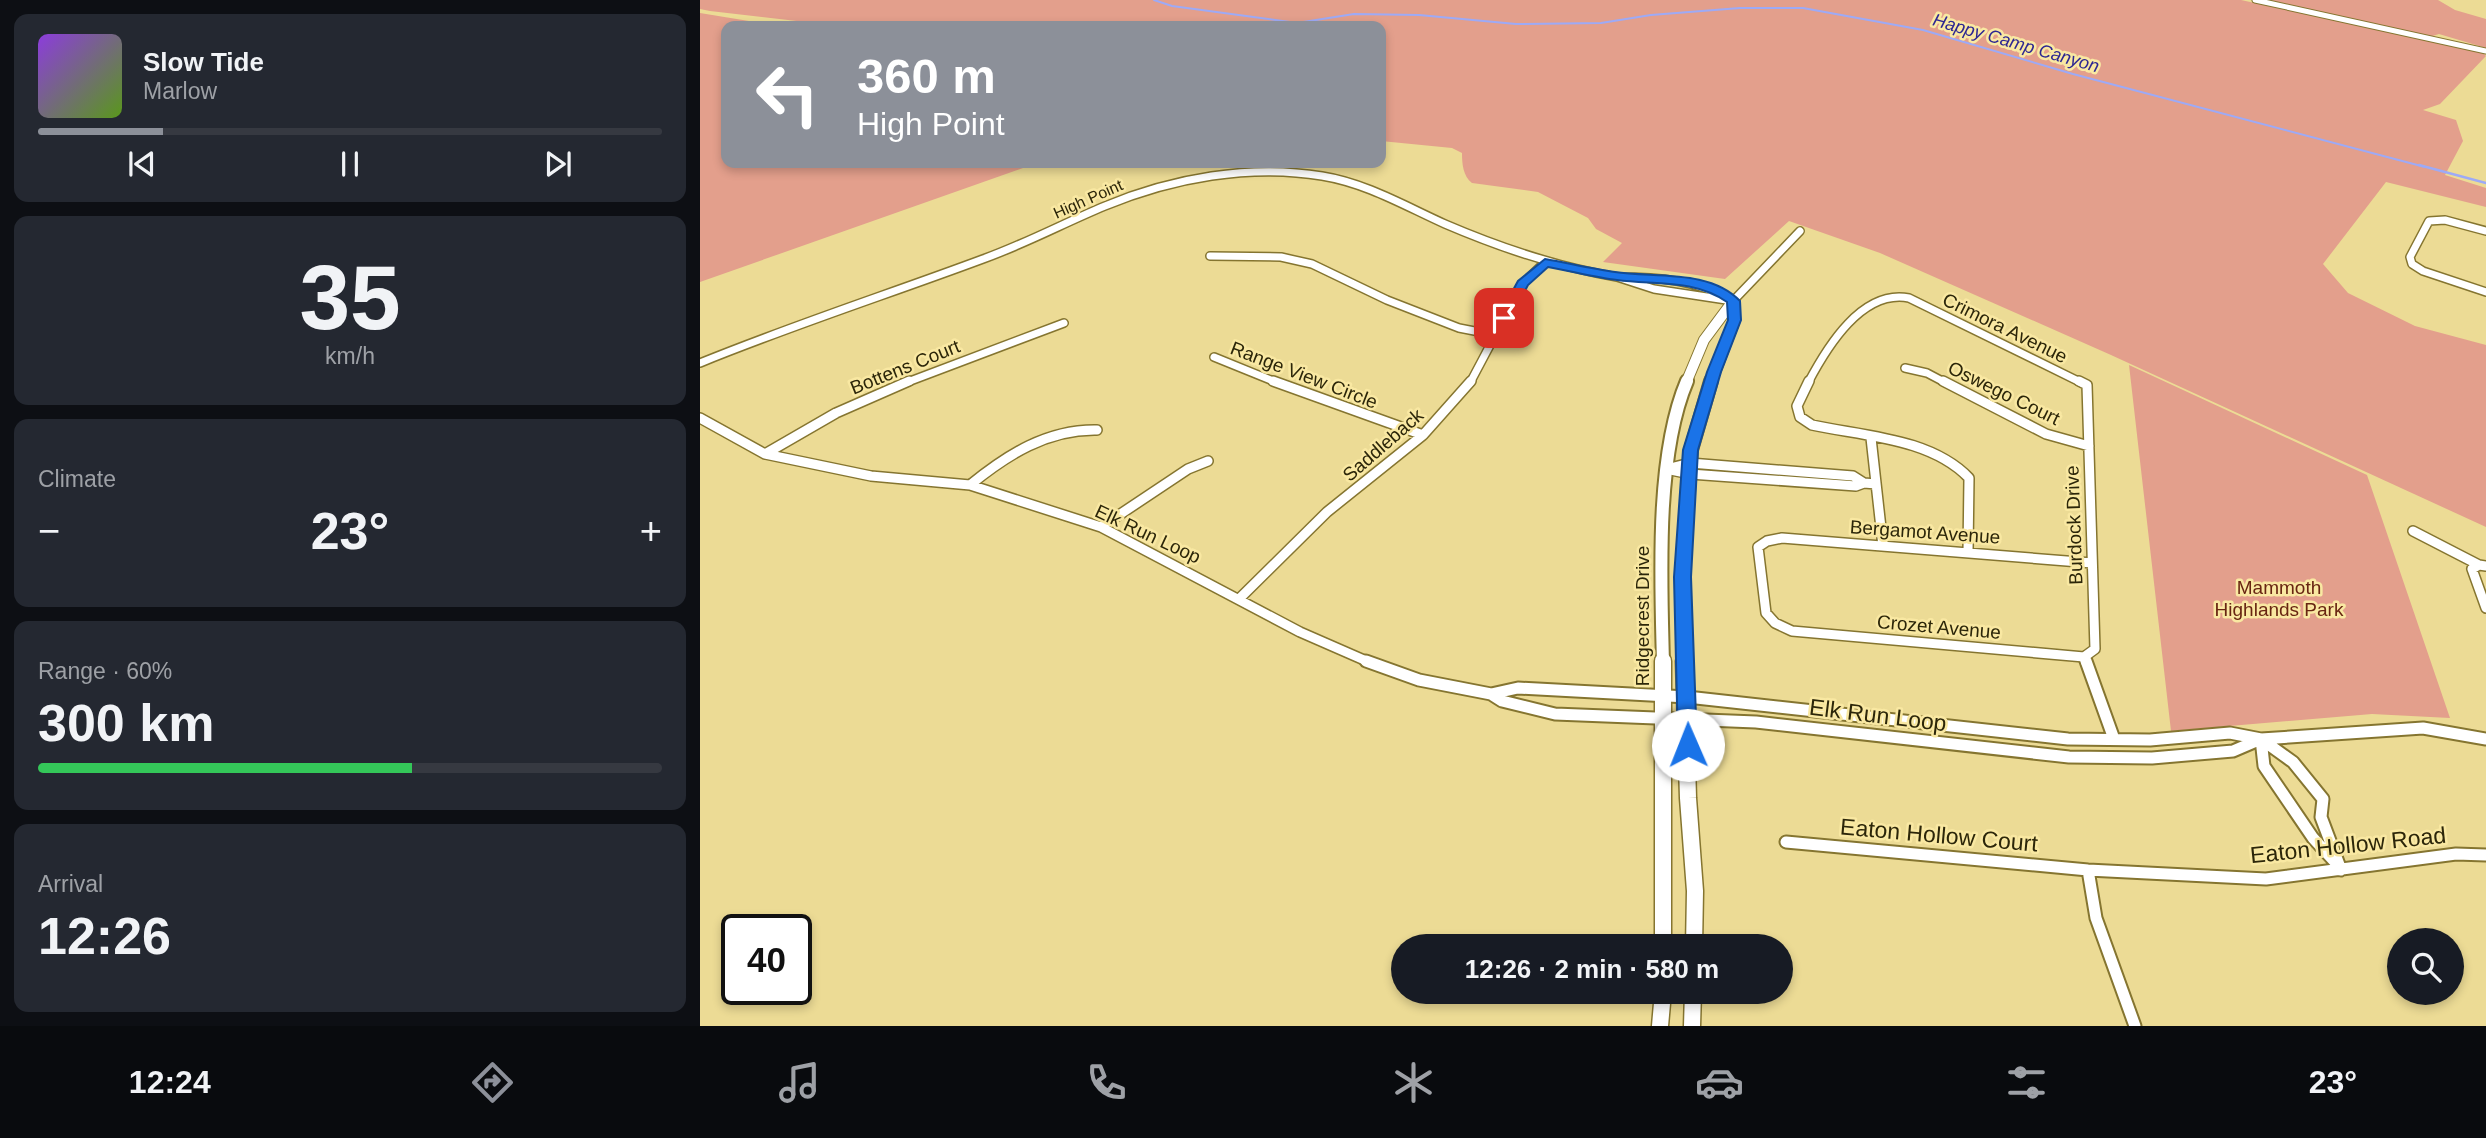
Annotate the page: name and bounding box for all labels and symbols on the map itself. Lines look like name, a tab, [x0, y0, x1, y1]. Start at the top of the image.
water label: Happy Camp Canyon	[1931, 10, 2101, 76]
street label: High Point	[1051, 176, 1126, 222]
pin	[1474, 288, 1534, 348]
street label: Crimora Avenue	[1939, 289, 2071, 367]
street label: Bottens Court	[847, 335, 963, 398]
street label: Range View Circle	[1227, 337, 1381, 413]
street label: Oswego Court	[1945, 357, 2064, 429]
street label: Saddleback	[1339, 404, 1428, 485]
street label: Burdock Drive	[2061, 465, 2087, 585]
street label: Elk Run Loop	[1092, 500, 1204, 568]
street label: Bergamot Avenue	[1849, 516, 2001, 548]
street label: Ridgecrest Drive	[1632, 546, 1653, 686]
park label: Mammoth Highlands Park	[2215, 577, 2344, 620]
street label: Crozet Avenue	[1876, 611, 2002, 643]
street label: Elk Run Loop	[1808, 694, 1948, 736]
position arrow	[1651, 708, 1725, 782]
street label: Eaton Hollow Court	[1839, 813, 2039, 857]
street label: Eaton Hollow Road	[2249, 822, 2447, 868]
speed limit sign: 40	[721, 914, 812, 1005]

